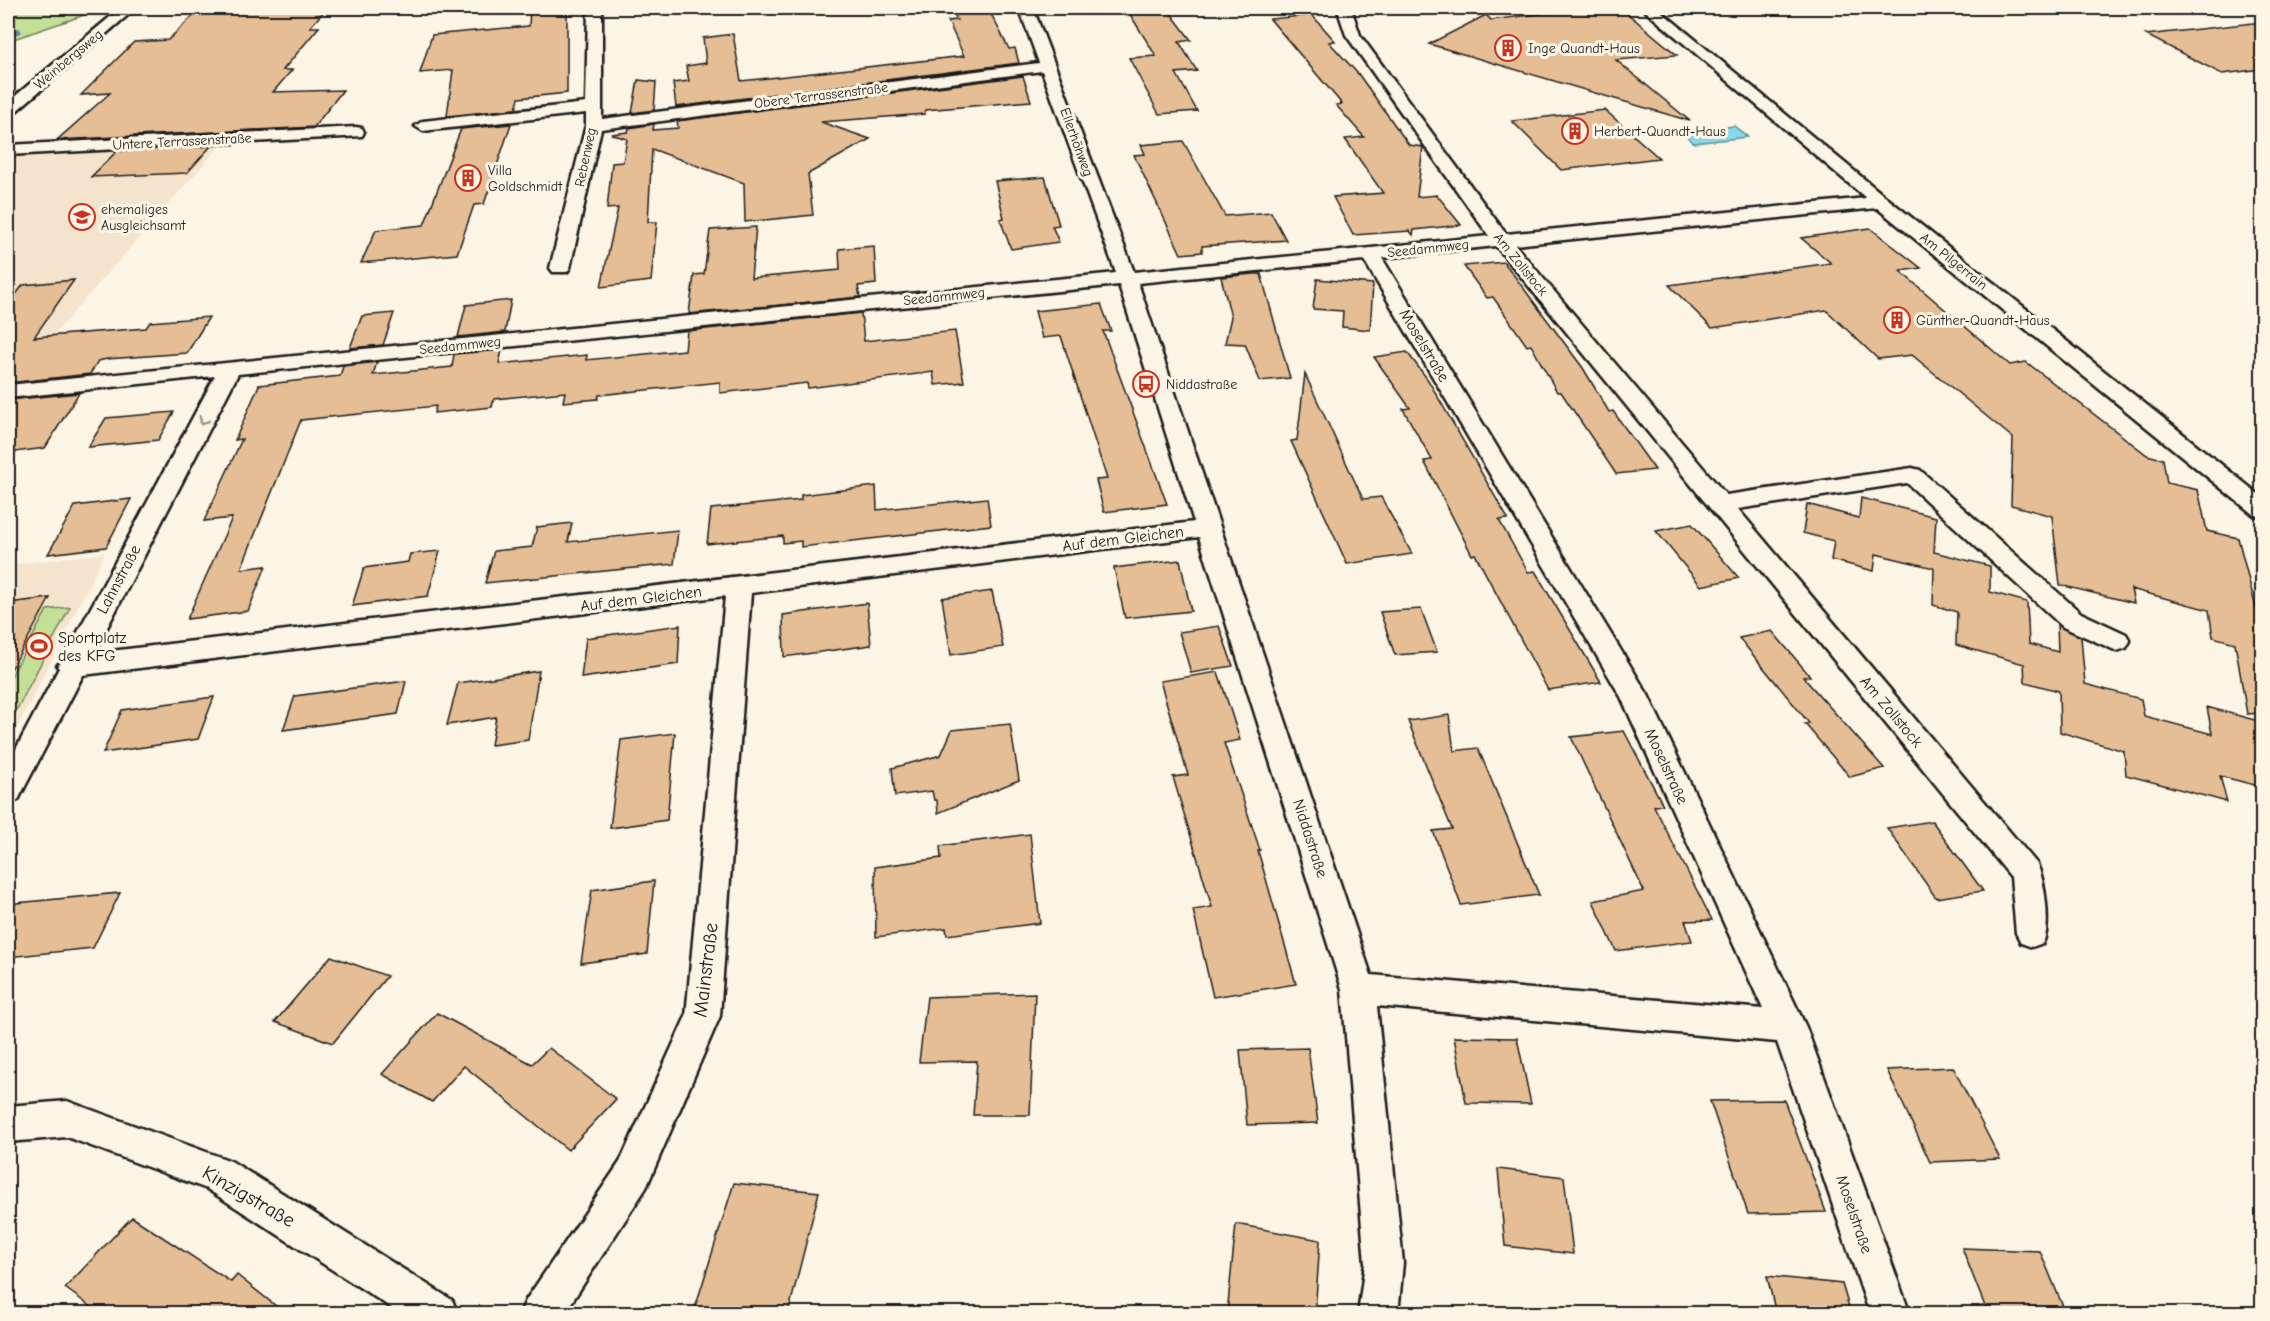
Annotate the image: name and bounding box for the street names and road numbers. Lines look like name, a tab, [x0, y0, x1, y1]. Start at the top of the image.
street label: Weinbergsweg	[30, 26, 106, 93]
street label: Obere Terrassenstraße	[753, 79, 889, 112]
street label: Ellerhöhweg	[1056, 105, 1097, 179]
street label: Rebenweg	[571, 126, 600, 188]
street label: Untere Terrassenstraße	[112, 129, 252, 154]
street label: Am Zollstock	[1490, 229, 1551, 300]
street label: Am Pilgerrain	[1917, 229, 1991, 294]
street label: Seedammweg	[1386, 236, 1470, 261]
street label: Seedammweg	[902, 284, 986, 309]
street label: Moselstraße	[1395, 306, 1453, 385]
street label: Seedammweg	[418, 333, 502, 358]
street label: Auf dem Gleichen	[1061, 523, 1185, 555]
street label: Lahnstraße	[93, 542, 145, 617]
street label: Auf dem Gleichen	[579, 583, 703, 615]
street label: Am Zollstock	[1856, 672, 1926, 751]
street label: Moselstraße	[1641, 726, 1692, 807]
street label: Niddastraße	[1289, 797, 1331, 880]
street label: Mainstraße	[688, 921, 723, 1019]
street label: Kinzigstraße	[198, 1161, 299, 1232]
street label: Moselstraße	[1832, 1173, 1876, 1256]

